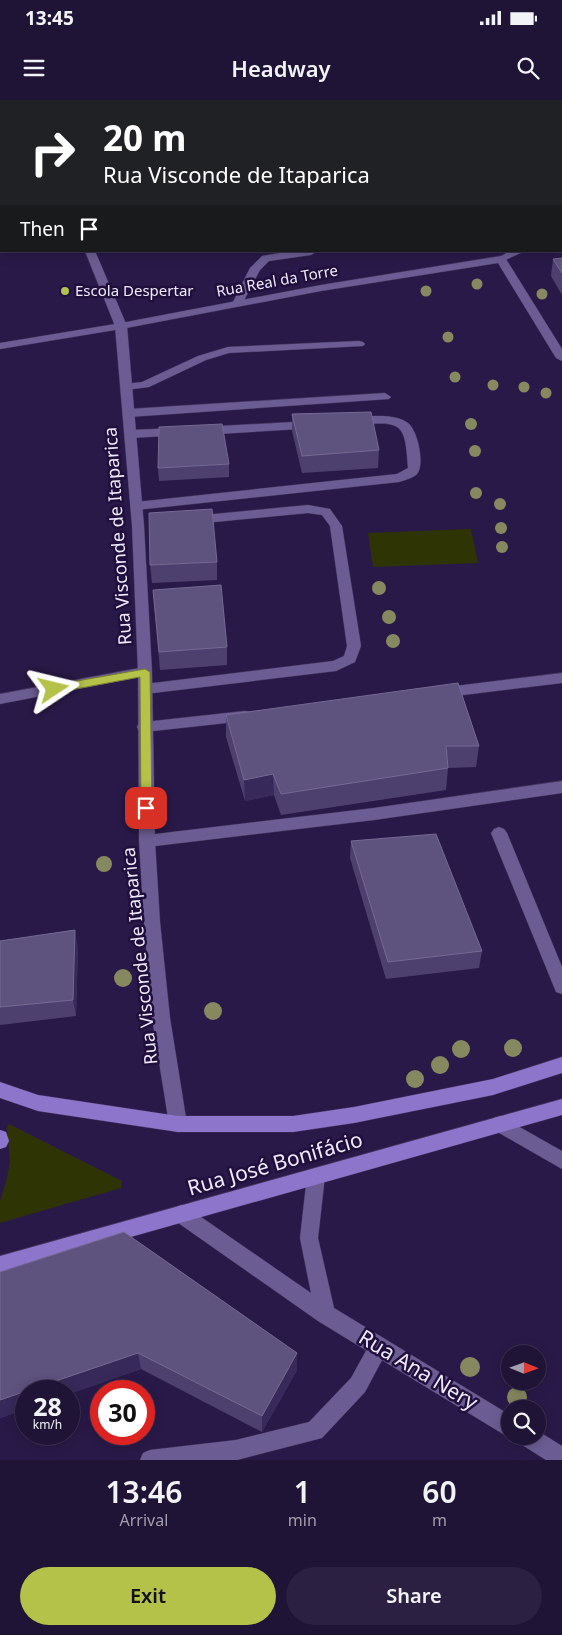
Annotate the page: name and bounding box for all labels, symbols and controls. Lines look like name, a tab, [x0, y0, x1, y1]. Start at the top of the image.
text: 13:45	[25, 5, 74, 31]
text: Headway	[231, 53, 331, 83]
icon: menu	[20, 54, 48, 82]
icon: search	[514, 54, 542, 82]
text: 20 m	[103, 114, 186, 161]
icon: right	[20, 120, 85, 185]
text: Rua Visconde de Itaparica	[103, 159, 370, 189]
icon: arrive	[75, 215, 103, 243]
text: Then	[20, 216, 65, 242]
street label: Rua Real da Torre	[214, 259, 339, 301]
place label: Escola Despertar	[75, 280, 194, 300]
marker: Escola Despertar	[59, 285, 71, 297]
street label: Rua Visconde de Itaparica	[97, 426, 137, 646]
position arrow	[27, 662, 79, 714]
pin	[125, 787, 167, 829]
icon: arrive	[132, 794, 160, 822]
street label: Rua Visconde de Itaparica	[116, 846, 162, 1066]
street label: Rua José Bonifácio	[184, 1125, 366, 1201]
street label: Rua Ana Nery	[354, 1323, 483, 1416]
north arrow	[501, 1345, 546, 1390]
map controls	[501, 1345, 546, 1445]
speed limit sign: 30	[90, 1380, 155, 1445]
text: 28	[33, 1389, 62, 1423]
button: search	[501, 1400, 546, 1445]
text: km/h	[33, 1416, 62, 1433]
text: 13:46	[105, 1471, 182, 1512]
text: 1	[294, 1471, 311, 1512]
text: 60	[422, 1471, 457, 1512]
text: Arrival	[119, 1509, 168, 1531]
text: min	[288, 1509, 317, 1531]
text: m	[432, 1509, 447, 1531]
button: Exit	[20, 1567, 276, 1625]
button: Share	[286, 1567, 542, 1625]

